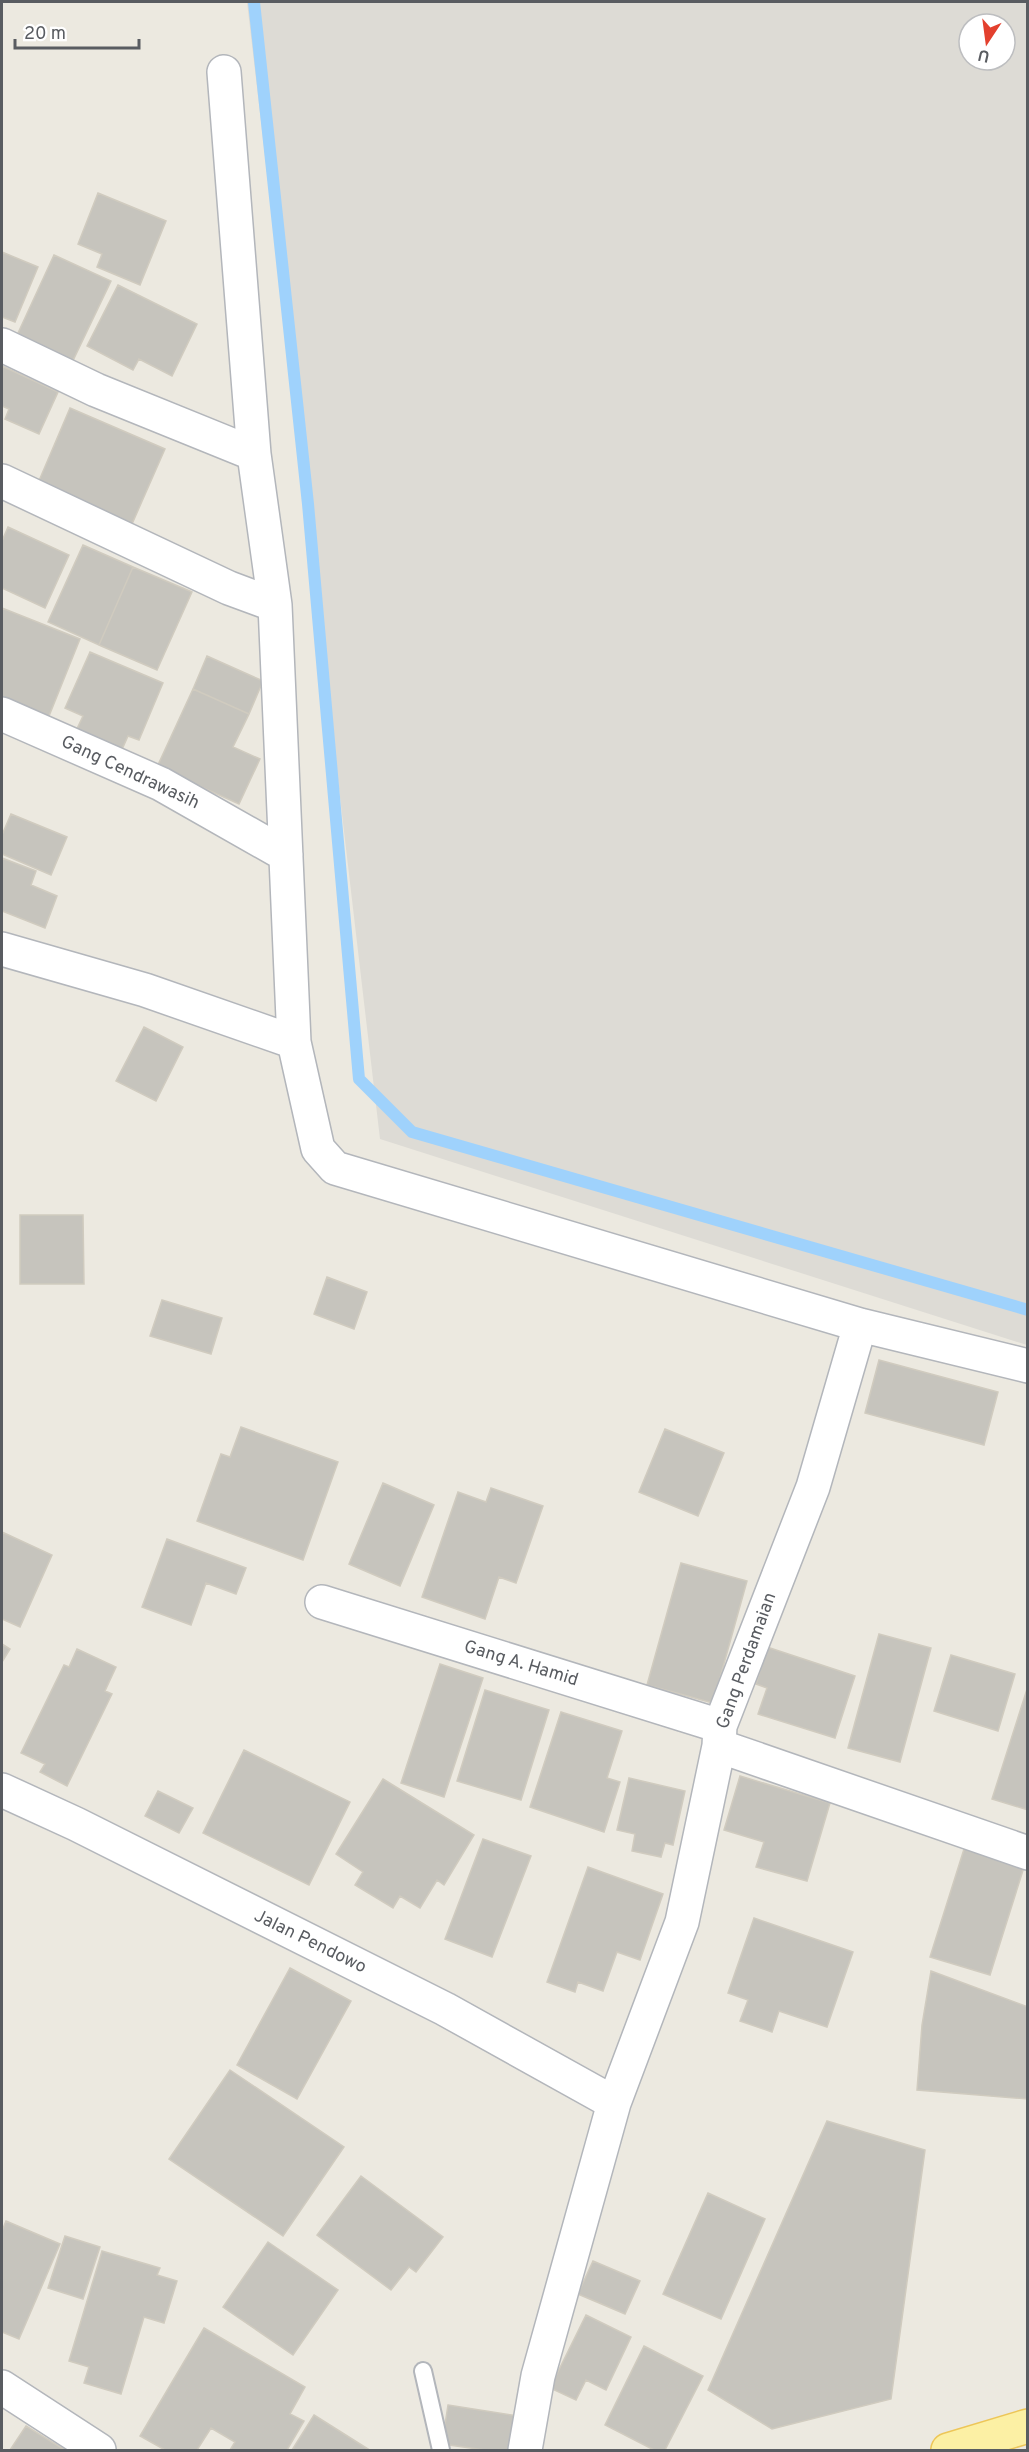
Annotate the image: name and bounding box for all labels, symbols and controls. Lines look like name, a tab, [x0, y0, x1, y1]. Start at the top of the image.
scale bar	[15, 12, 140, 50]
north arrow	[957, 12, 1017, 72]
text: 20 m	[24, 23, 66, 46]
text: U	[976, 44, 992, 66]
street label: Gang Cendrawasih	[57, 731, 203, 815]
street label: Gang Perdamaian	[712, 1590, 782, 1732]
street label: Gang A. Hamid	[461, 1636, 581, 1692]
street label: Jalan Pendowo	[250, 1905, 370, 1979]

